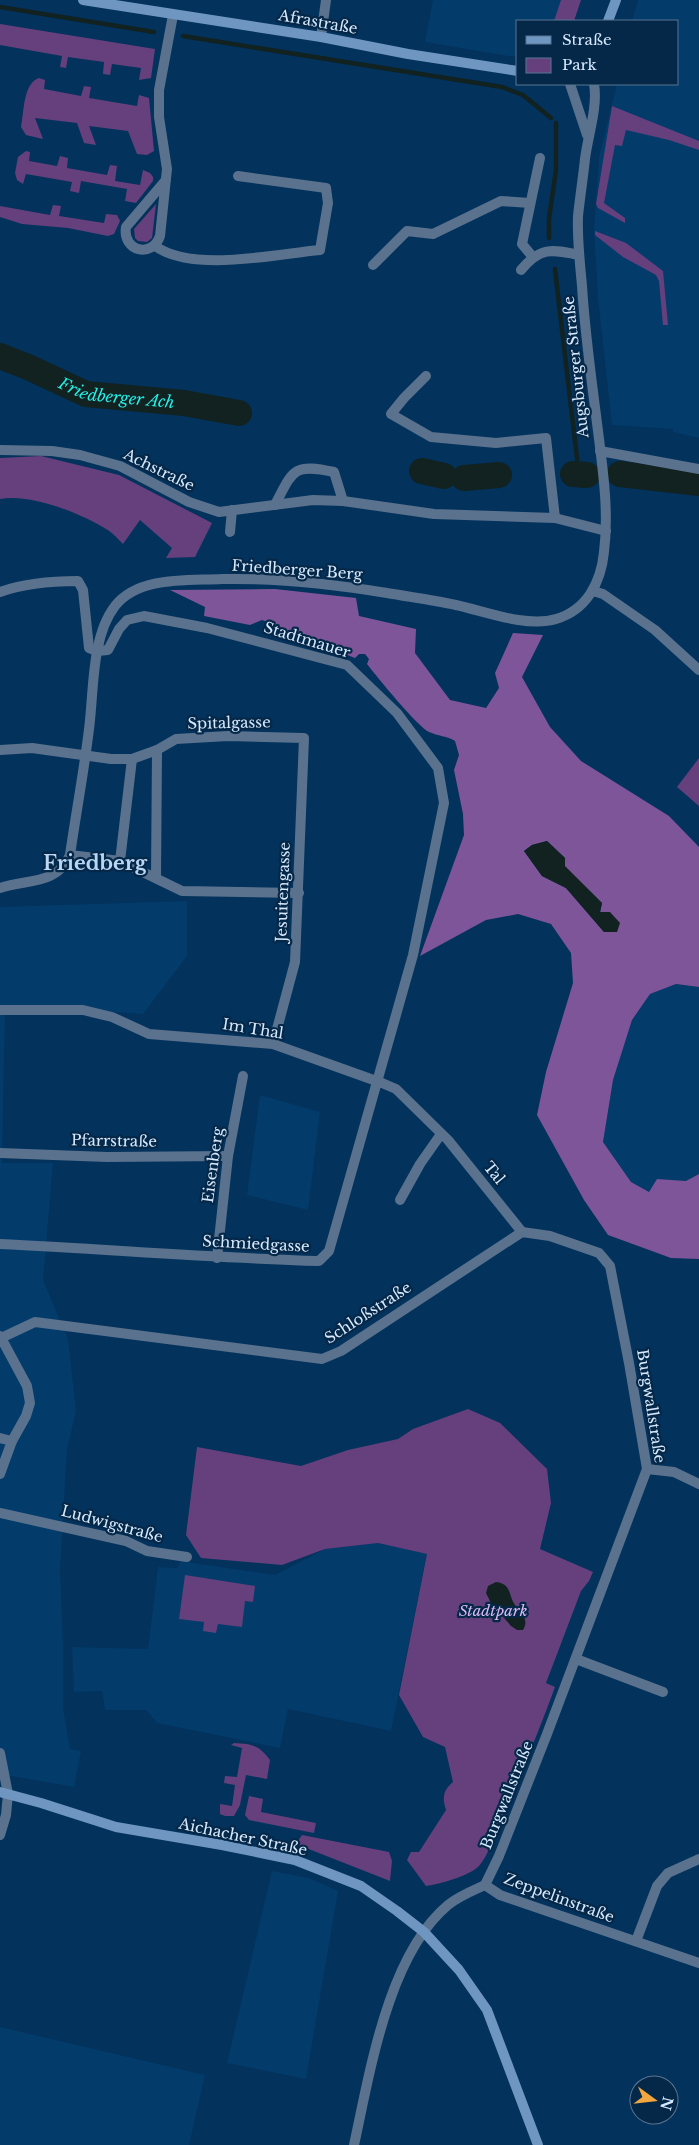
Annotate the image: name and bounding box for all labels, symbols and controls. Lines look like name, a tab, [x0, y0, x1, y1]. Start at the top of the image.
street label: Afrastraße	[276, 5, 359, 38]
legend	[516, 20, 679, 85]
text: Straße	[562, 30, 612, 49]
text: Park	[562, 55, 598, 74]
street label: Augsburger Straße	[559, 295, 592, 440]
water label: Friedberger Ach	[55, 372, 175, 412]
street label: Achstraße	[120, 444, 198, 495]
street label: Friedberger Berg	[231, 555, 364, 584]
street label: Stadtmauer	[262, 617, 354, 662]
street label: Spitalgasse	[187, 712, 271, 733]
street label: Jesuitengasse	[271, 842, 294, 944]
district label: Friedberg	[43, 851, 148, 875]
street label: Im Thal	[221, 1014, 285, 1043]
street label: Eisenberg	[198, 1125, 227, 1204]
street label: Pfarrstraße	[71, 1130, 157, 1151]
street label: Tal	[480, 1158, 509, 1188]
street label: Schmiedgasse	[202, 1231, 310, 1256]
street label: Schloßstraße	[321, 1277, 415, 1348]
street label: Burgwallstraße	[633, 1348, 670, 1464]
street label: Ludwigstraße	[59, 1501, 165, 1546]
park label: Stadtpark	[459, 1601, 527, 1620]
street label: Burgwallstraße	[476, 1738, 537, 1852]
street label: Aichacher Straße	[176, 1813, 309, 1859]
street label: Zeppelinstraße	[501, 1869, 617, 1926]
north arrow	[629, 2075, 679, 2125]
text: N	[656, 2095, 677, 2112]

